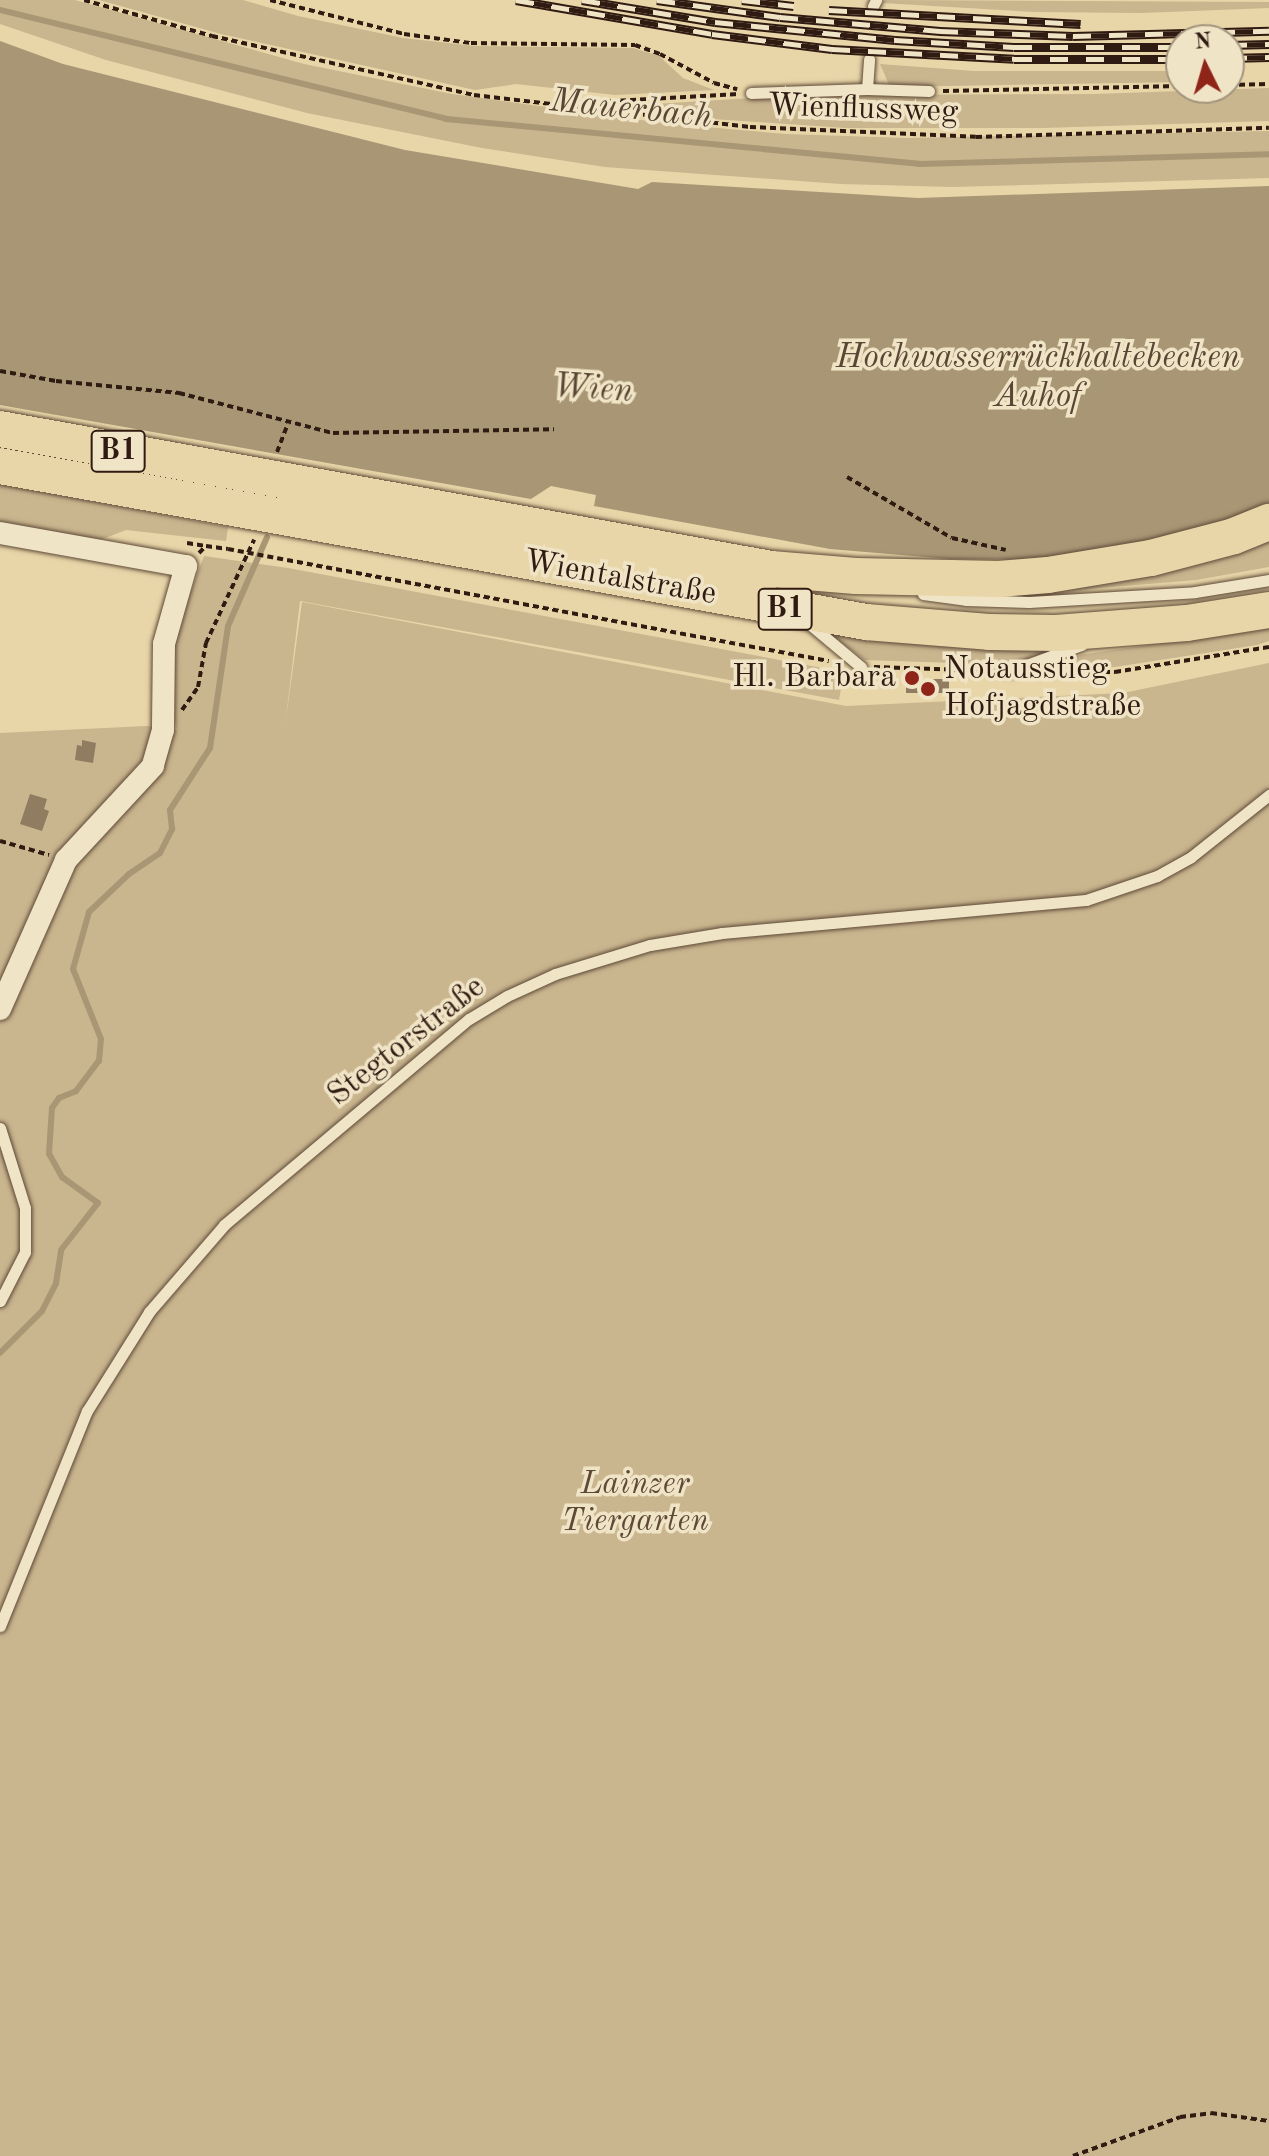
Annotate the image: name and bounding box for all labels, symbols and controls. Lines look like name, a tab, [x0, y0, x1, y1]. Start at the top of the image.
north arrow	[1165, 24, 1245, 104]
text: N	[1194, 30, 1212, 54]
water label: Mauerbach	[548, 81, 714, 139]
street label: Wienflussweg	[767, 87, 959, 133]
water label: Hochwasserrückhaltebecken Auhof	[836, 338, 1240, 418]
water label: Wien	[552, 367, 634, 413]
road number: B1	[90, 425, 146, 477]
street label: Wientalstraße	[521, 543, 719, 615]
road number: B1	[757, 583, 813, 635]
place label: Notausstieg Hofjagdstraße	[944, 652, 1141, 727]
place label: Hl. Barbara	[732, 659, 896, 697]
marker: Hl. Barbara	[903, 669, 921, 687]
marker: Notausstieg Hofjagdstraße	[919, 680, 937, 698]
street label: Stegtorstraße	[321, 969, 493, 1115]
park label: Lainzer Tiergarten	[561, 1467, 709, 1542]

